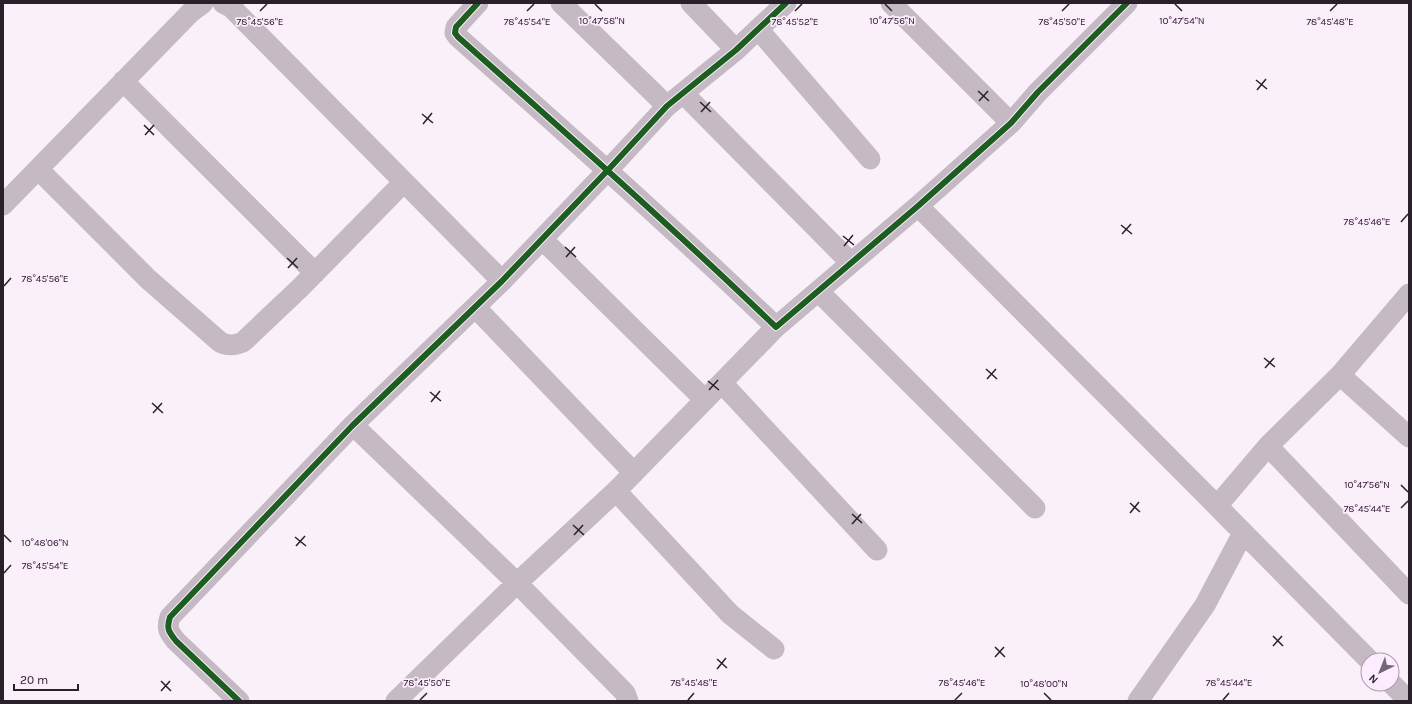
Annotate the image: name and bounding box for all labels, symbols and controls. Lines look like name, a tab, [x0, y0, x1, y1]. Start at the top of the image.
text: 10°47'58"N	[579, 15, 625, 27]
text: 10°47'56"N	[869, 15, 915, 27]
text: 10°47'54"N	[1159, 15, 1205, 27]
text: 78°45'56"E	[237, 16, 283, 28]
text: 78°45'54"E	[504, 16, 550, 28]
text: 78°45'52"E	[772, 16, 818, 28]
text: 78°45'50"E	[1038, 16, 1086, 28]
text: 78°45'48"E	[1306, 16, 1354, 28]
text: 78°45'46"E	[1344, 216, 1390, 228]
text: 78°45'56"E	[22, 273, 68, 285]
text: 10°47'56"N	[1344, 479, 1390, 491]
text: 78°45'44"E	[1344, 503, 1390, 515]
text: 10°48'06"N	[21, 537, 69, 549]
text: 78°45'54"E	[22, 560, 68, 572]
north arrow	[1360, 652, 1400, 692]
scale bar	[14, 666, 78, 692]
text: N	[1366, 672, 1381, 686]
text: 20 m	[20, 673, 48, 687]
text: 78°45'50"E	[403, 677, 451, 689]
text: 78°45'48"E	[670, 677, 718, 689]
text: 78°45'46"E	[939, 677, 985, 689]
text: 78°45'44"E	[1206, 677, 1252, 689]
text: 10°48'00"N	[1020, 678, 1068, 690]

